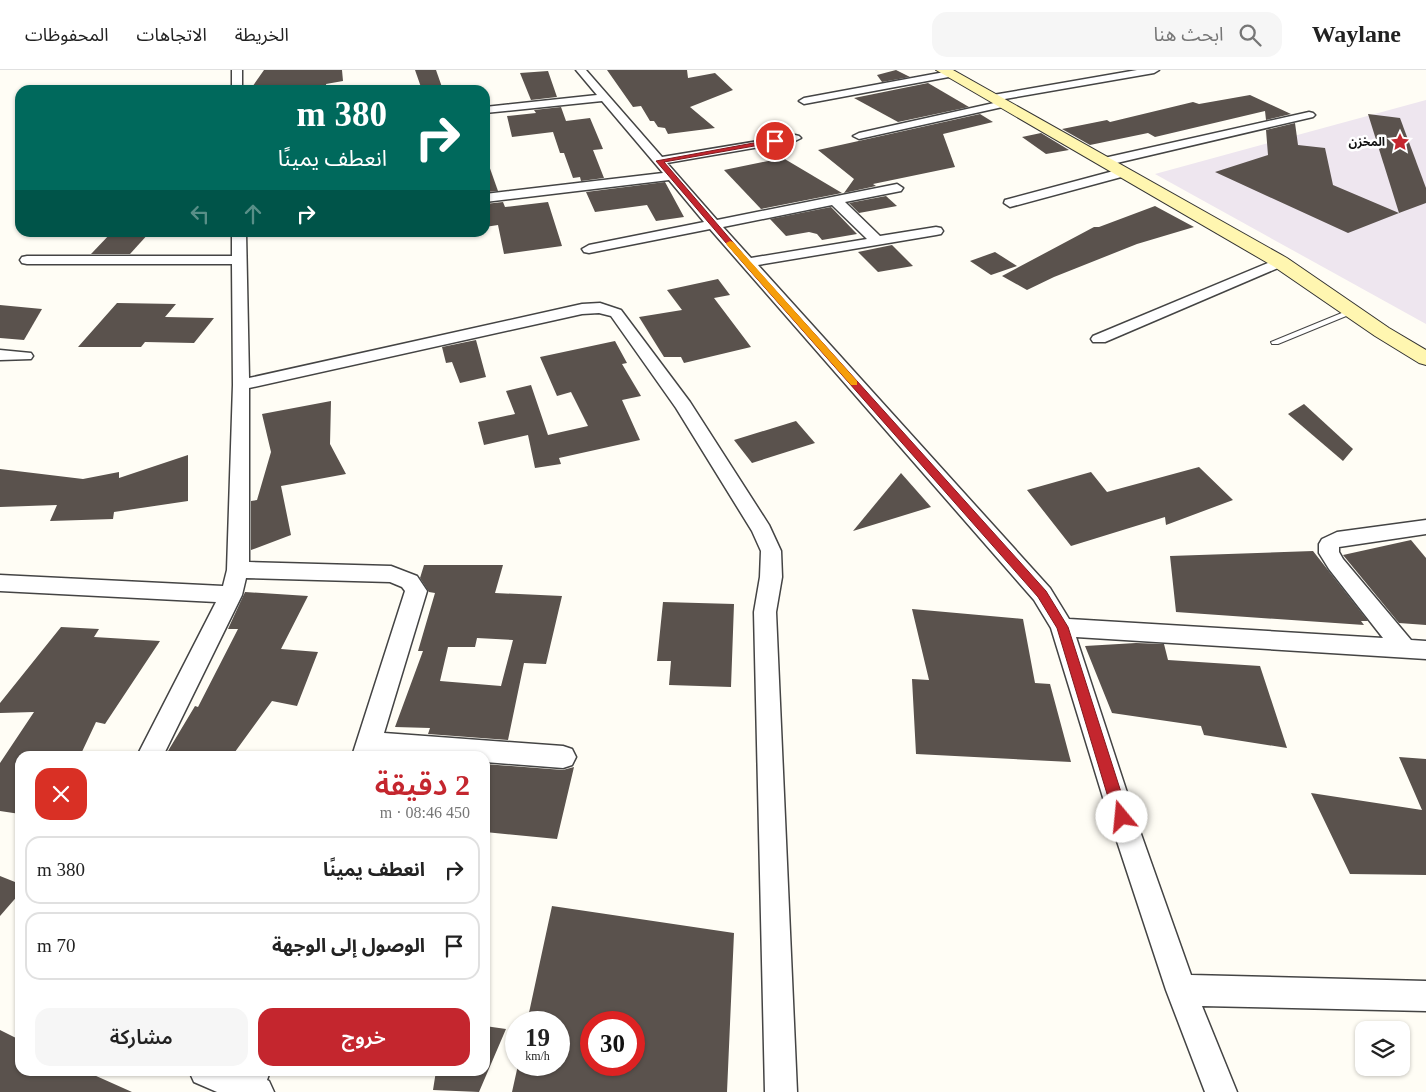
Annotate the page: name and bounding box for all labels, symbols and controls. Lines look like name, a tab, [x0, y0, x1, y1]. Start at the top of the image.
search box	[932, 12, 1282, 57]
icon: search	[1236, 21, 1264, 49]
text: Waylane	[1312, 21, 1401, 47]
text: ابحث هنا	[1153, 24, 1224, 45]
text: المحفوظات	[25, 25, 109, 45]
text: الاتجاهات	[137, 25, 207, 45]
text: الخريطة	[235, 25, 289, 45]
text: 380 m	[297, 95, 387, 134]
icon: right	[405, 105, 470, 170]
pin	[754, 120, 796, 162]
icon: arrive	[761, 127, 789, 155]
place icon: المخزن	[1389, 131, 1411, 153]
place label: المخزن	[1349, 135, 1385, 149]
text: انعطف يمينًا	[278, 146, 387, 171]
icon: left	[186, 200, 214, 228]
icon: ahead	[239, 200, 267, 228]
icon: right	[292, 200, 320, 228]
button: close	[35, 768, 87, 820]
text: 2 دقيقة	[375, 768, 470, 801]
position arrow	[1095, 790, 1147, 842]
text: 450 m · 08:46	[380, 804, 470, 821]
icon: right	[440, 856, 468, 884]
text: 380 m	[37, 859, 85, 880]
text: انعطف يمينًا	[323, 859, 425, 880]
icon: arrive	[440, 932, 468, 960]
text: 70 m	[37, 935, 76, 956]
text: الوصول إلى الوجهة	[272, 935, 425, 956]
button: مشاركة	[35, 1008, 248, 1066]
button: خروج	[258, 1008, 470, 1066]
speed limit sign: 30	[580, 1011, 645, 1076]
map controls	[1355, 1021, 1410, 1076]
button: layers	[1355, 1021, 1410, 1076]
text: 19	[525, 1024, 550, 1051]
text: km/h	[525, 1049, 550, 1063]

